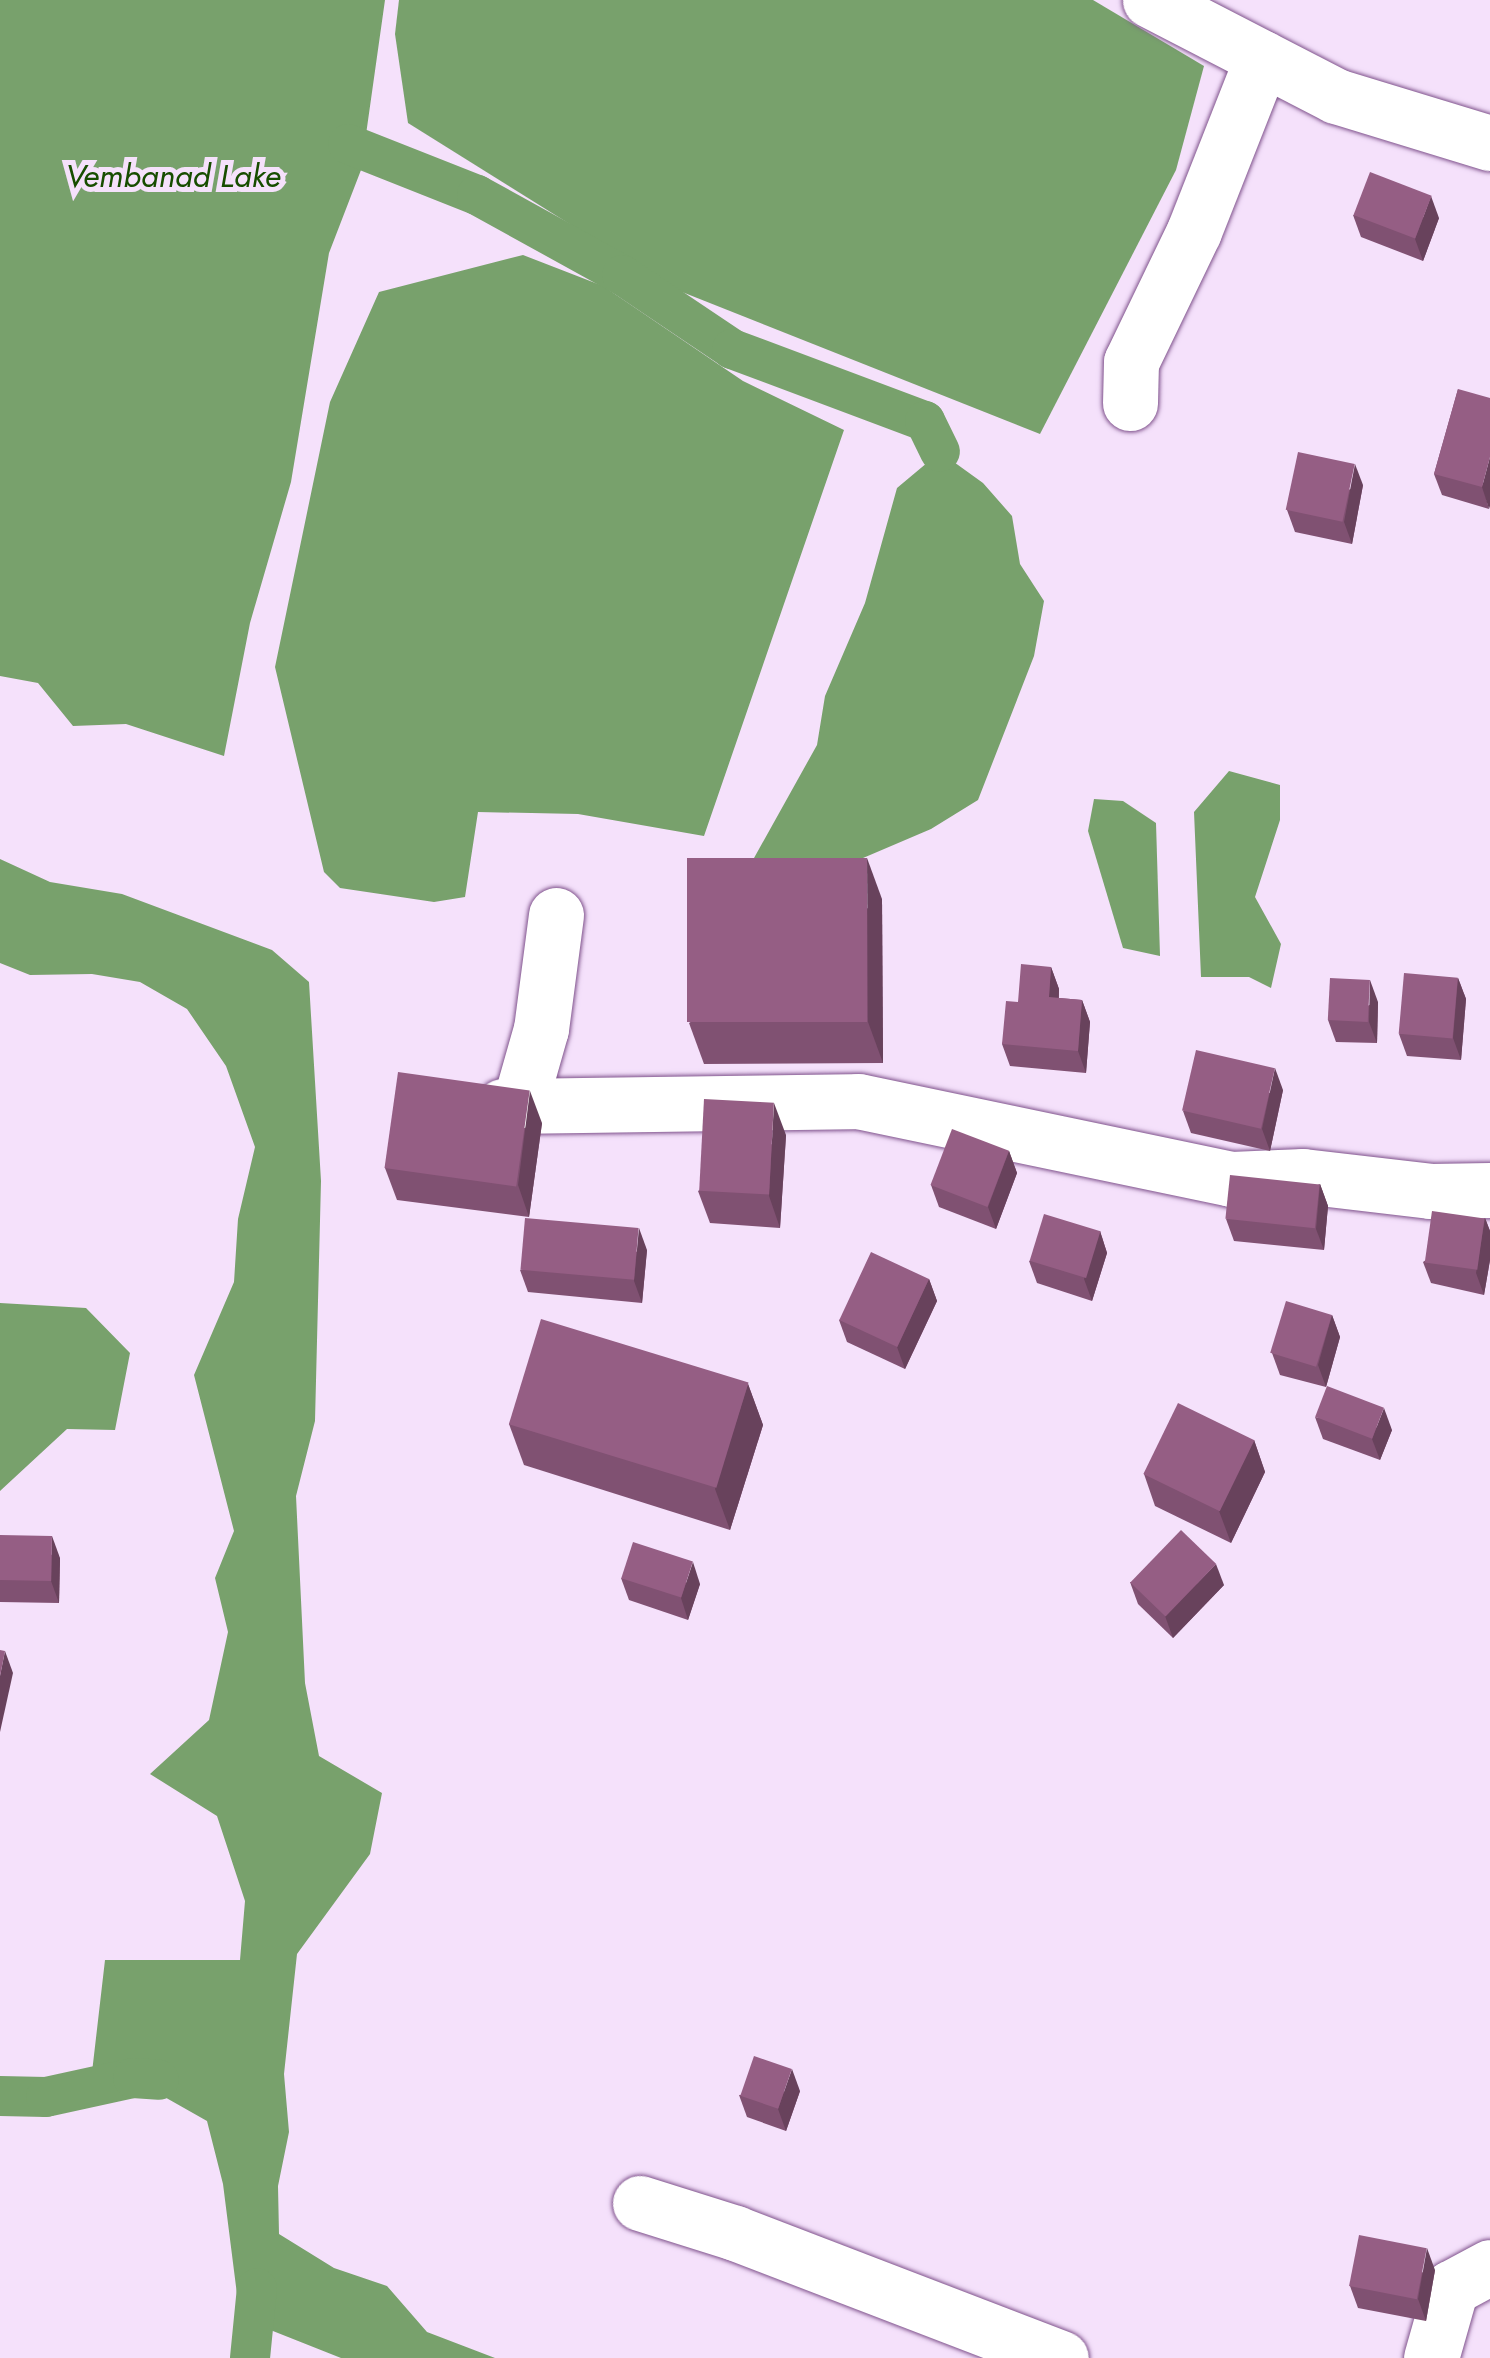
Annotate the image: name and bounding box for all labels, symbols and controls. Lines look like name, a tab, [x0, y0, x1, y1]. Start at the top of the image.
water label: Vembanad Lake	[65, 157, 281, 195]

